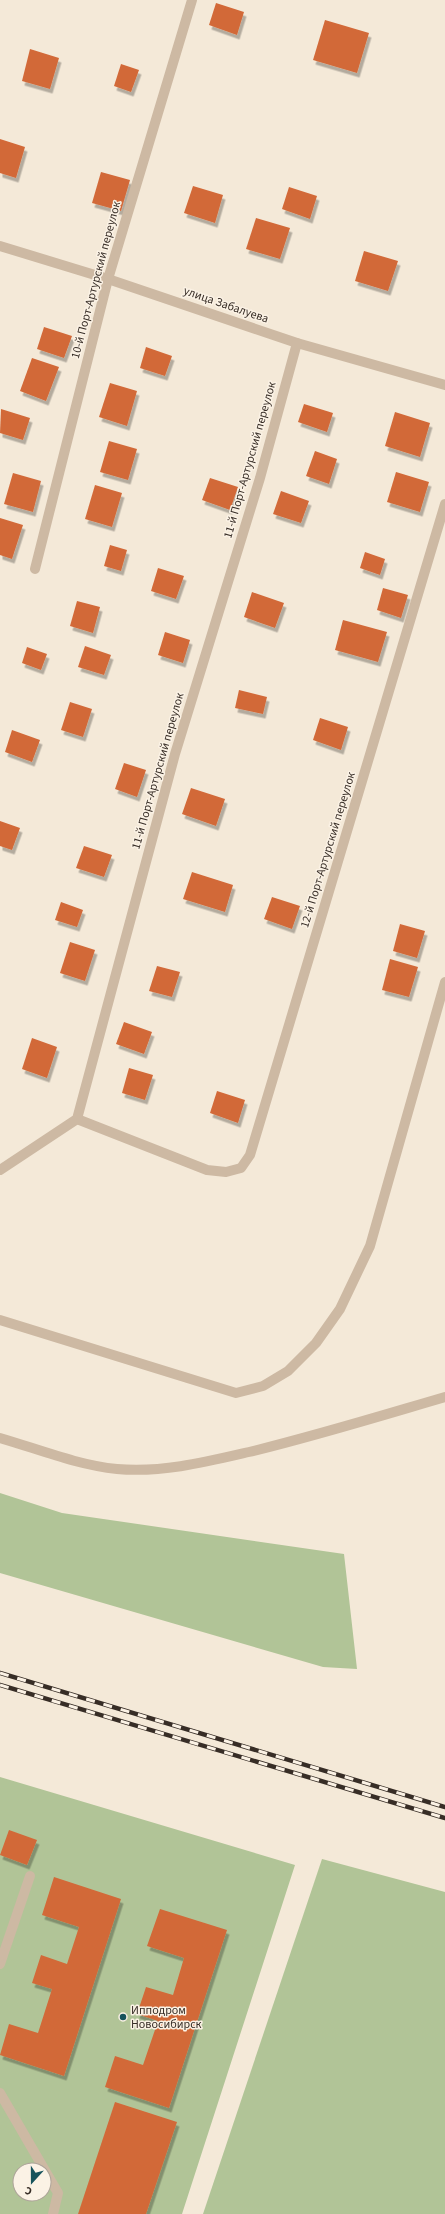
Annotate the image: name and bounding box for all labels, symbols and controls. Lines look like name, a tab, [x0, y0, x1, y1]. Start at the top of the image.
street label: 10-й Порт-Артурский переулок	[67, 199, 125, 361]
street label: улица Забалуева	[181, 282, 271, 328]
street label: 11-й Порт-Артурский переулок	[219, 380, 281, 540]
street label: 11-й Порт-Артурский переулок	[127, 691, 189, 851]
street label: 12-й Порт-Артурский переулок	[296, 770, 360, 930]
place label: Ипподром Новосибирск	[131, 2002, 202, 2033]
marker: Ипподром Новосибирск	[118, 2012, 128, 2022]
north arrow	[12, 2162, 52, 2202]
text: С	[22, 2183, 34, 2199]

